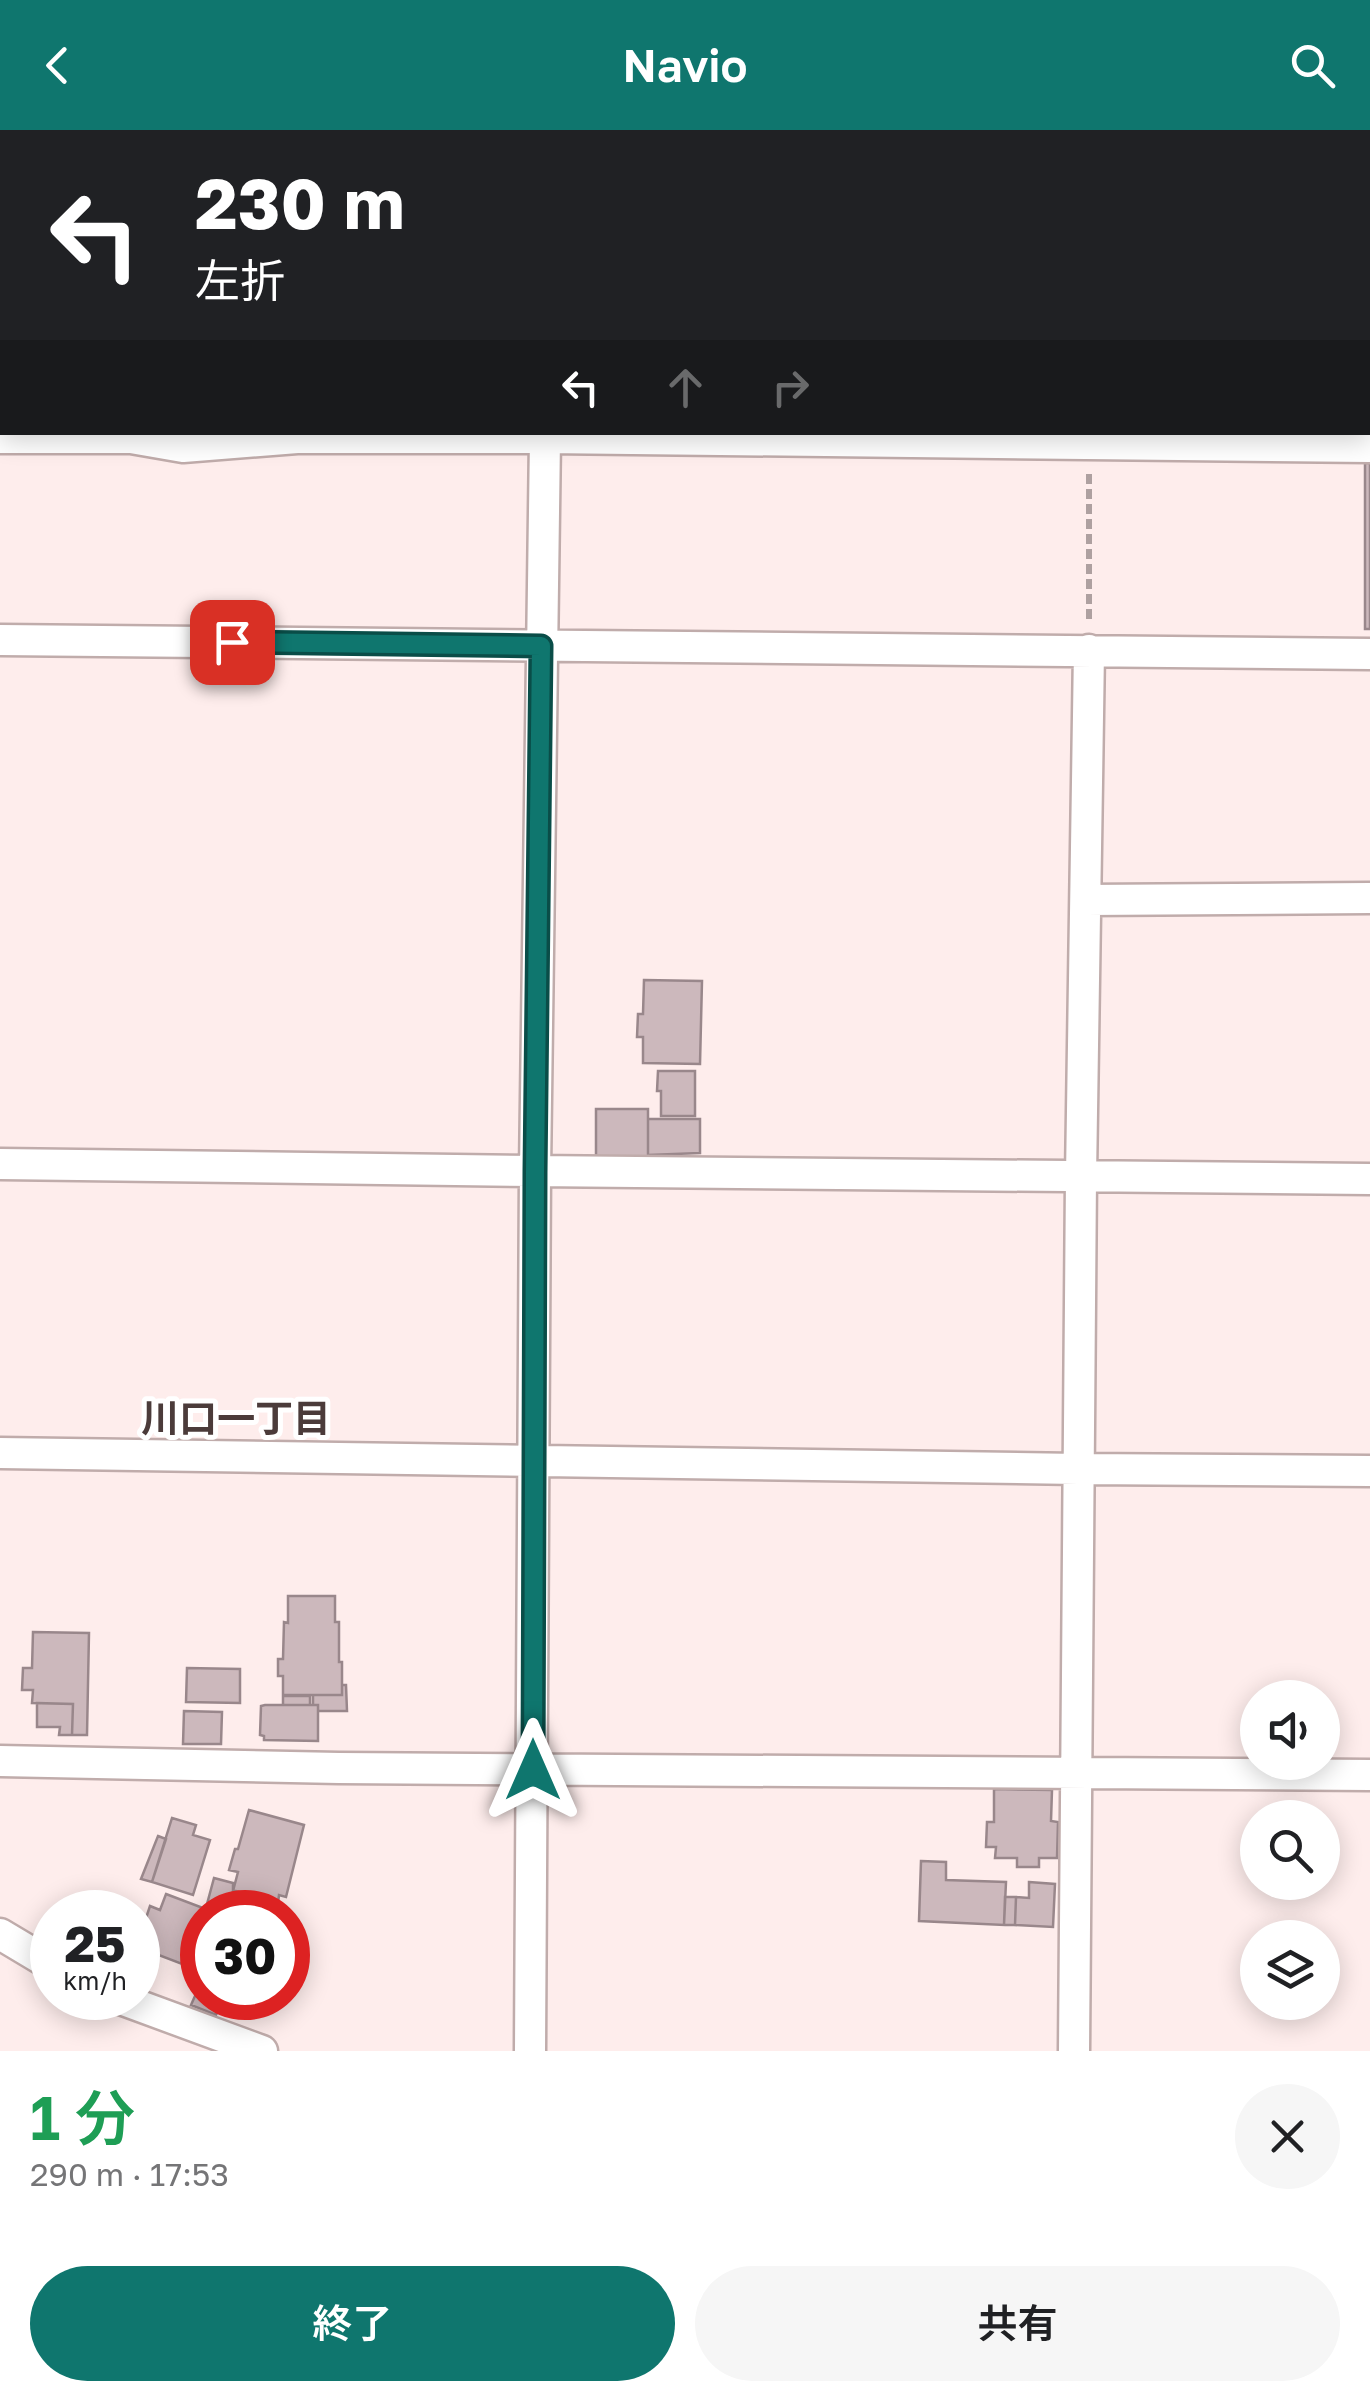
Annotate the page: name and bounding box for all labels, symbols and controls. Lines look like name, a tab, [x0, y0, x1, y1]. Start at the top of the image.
icon: back	[30, 38, 85, 93]
text: Navio	[623, 38, 747, 92]
icon: search	[1285, 38, 1340, 93]
text: 230 m	[195, 160, 405, 244]
icon: left	[30, 170, 160, 300]
text: 左折	[195, 253, 285, 307]
icon: left	[553, 360, 608, 415]
icon: ahead	[658, 360, 713, 415]
icon: right	[763, 360, 818, 415]
pin	[190, 600, 275, 685]
icon: arrive	[205, 615, 260, 670]
district label: 川口一丁目	[141, 1395, 331, 1440]
map controls	[1240, 1680, 1340, 2020]
button: sound	[1240, 1680, 1340, 1780]
position arrow	[481, 1718, 585, 1822]
button: search	[1240, 1800, 1340, 1900]
speed limit sign: 30	[180, 1890, 310, 2020]
text: 25	[64, 1913, 125, 1973]
button: layers	[1240, 1920, 1340, 2020]
text: km/h	[63, 1965, 127, 1996]
text: 1 分	[30, 2081, 135, 2153]
button: close	[1235, 2084, 1340, 2189]
text: 290 m · 17:53	[30, 2155, 229, 2193]
button: 終了	[30, 2266, 675, 2381]
button: 共有	[695, 2266, 1340, 2381]

